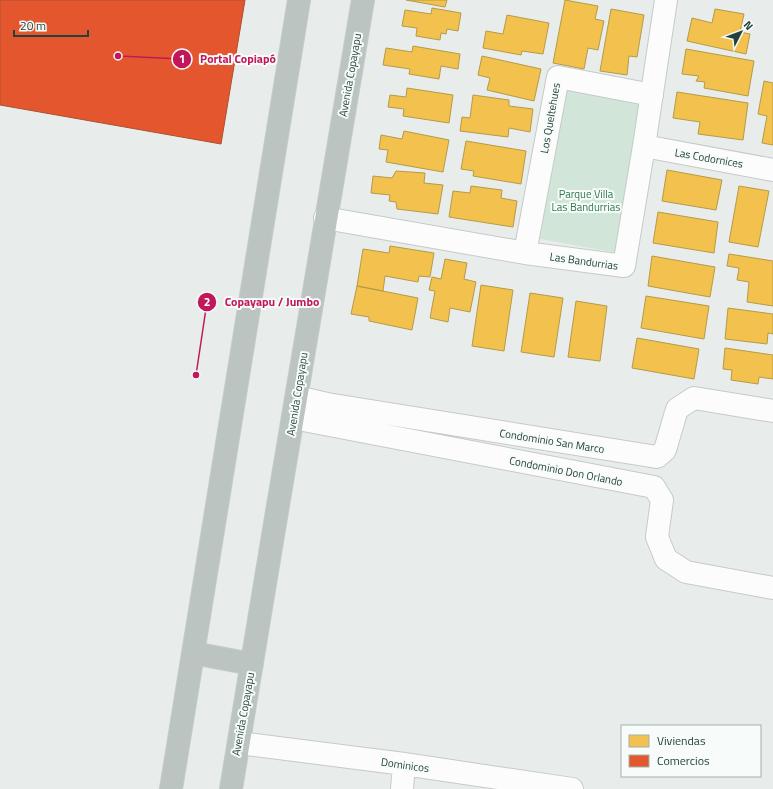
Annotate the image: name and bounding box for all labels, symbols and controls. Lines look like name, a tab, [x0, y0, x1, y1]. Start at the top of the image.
scale bar	[14, 12, 88, 38]
north arrow	[721, 12, 761, 52]
text: 20 m	[20, 16, 46, 35]
text: N	[740, 17, 757, 33]
street label: Avenida Copayapu	[335, 32, 365, 118]
callout: Portal Copiapó	[172, 47, 284, 71]
text: 1	[179, 49, 185, 68]
text: Portal Copiapó	[200, 49, 276, 68]
street label: Los Queltehues	[536, 81, 564, 155]
street label: Las Codornices	[674, 144, 744, 172]
park label: Parque Villa Las Bandurrias	[552, 186, 620, 215]
street label: Las Bandurrias	[549, 248, 619, 274]
callout: Copayapu / Jumbo	[197, 290, 328, 314]
text: 2	[204, 292, 210, 311]
text: Copayapu / Jumbo	[225, 292, 319, 311]
street label: Avenida Copayapu	[282, 351, 312, 437]
street label: Condominio San Marco	[498, 425, 606, 457]
street label: Condominio Don Orlando	[508, 452, 624, 490]
street label: Avenida Copayapu	[228, 671, 258, 757]
legend	[621, 725, 761, 777]
text: Viviendas	[657, 731, 706, 750]
text: Comercios	[657, 751, 710, 770]
street label: Dominicos	[380, 754, 430, 776]

